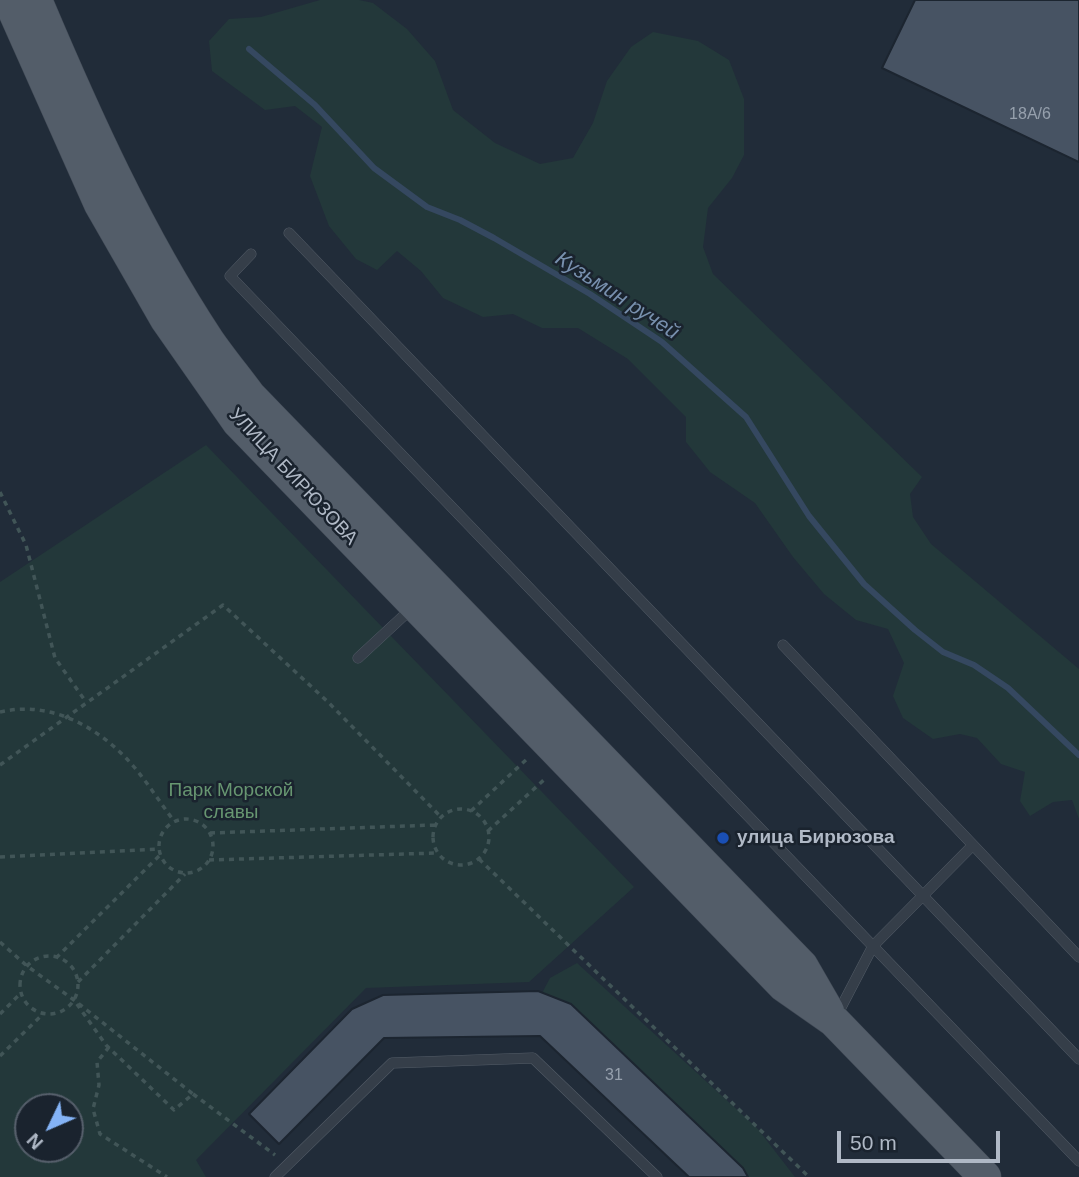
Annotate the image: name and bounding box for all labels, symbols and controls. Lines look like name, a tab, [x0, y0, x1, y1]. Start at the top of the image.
house number: 18А/6	[1009, 105, 1051, 125]
water label: Кузьмин ручей	[550, 247, 684, 345]
street label: УЛИЦА БИРЮЗОВА	[224, 404, 362, 550]
park label: Парк Морской славы	[169, 780, 293, 824]
place label: улица Бирюзова	[737, 827, 895, 849]
marker: улица Бирюзова	[715, 830, 731, 846]
house number: 31	[605, 1066, 623, 1086]
north arrow	[14, 1093, 84, 1163]
scale bar	[841, 1118, 1004, 1162]
text: N	[23, 1129, 47, 1154]
text: 50 m	[850, 1131, 897, 1154]

